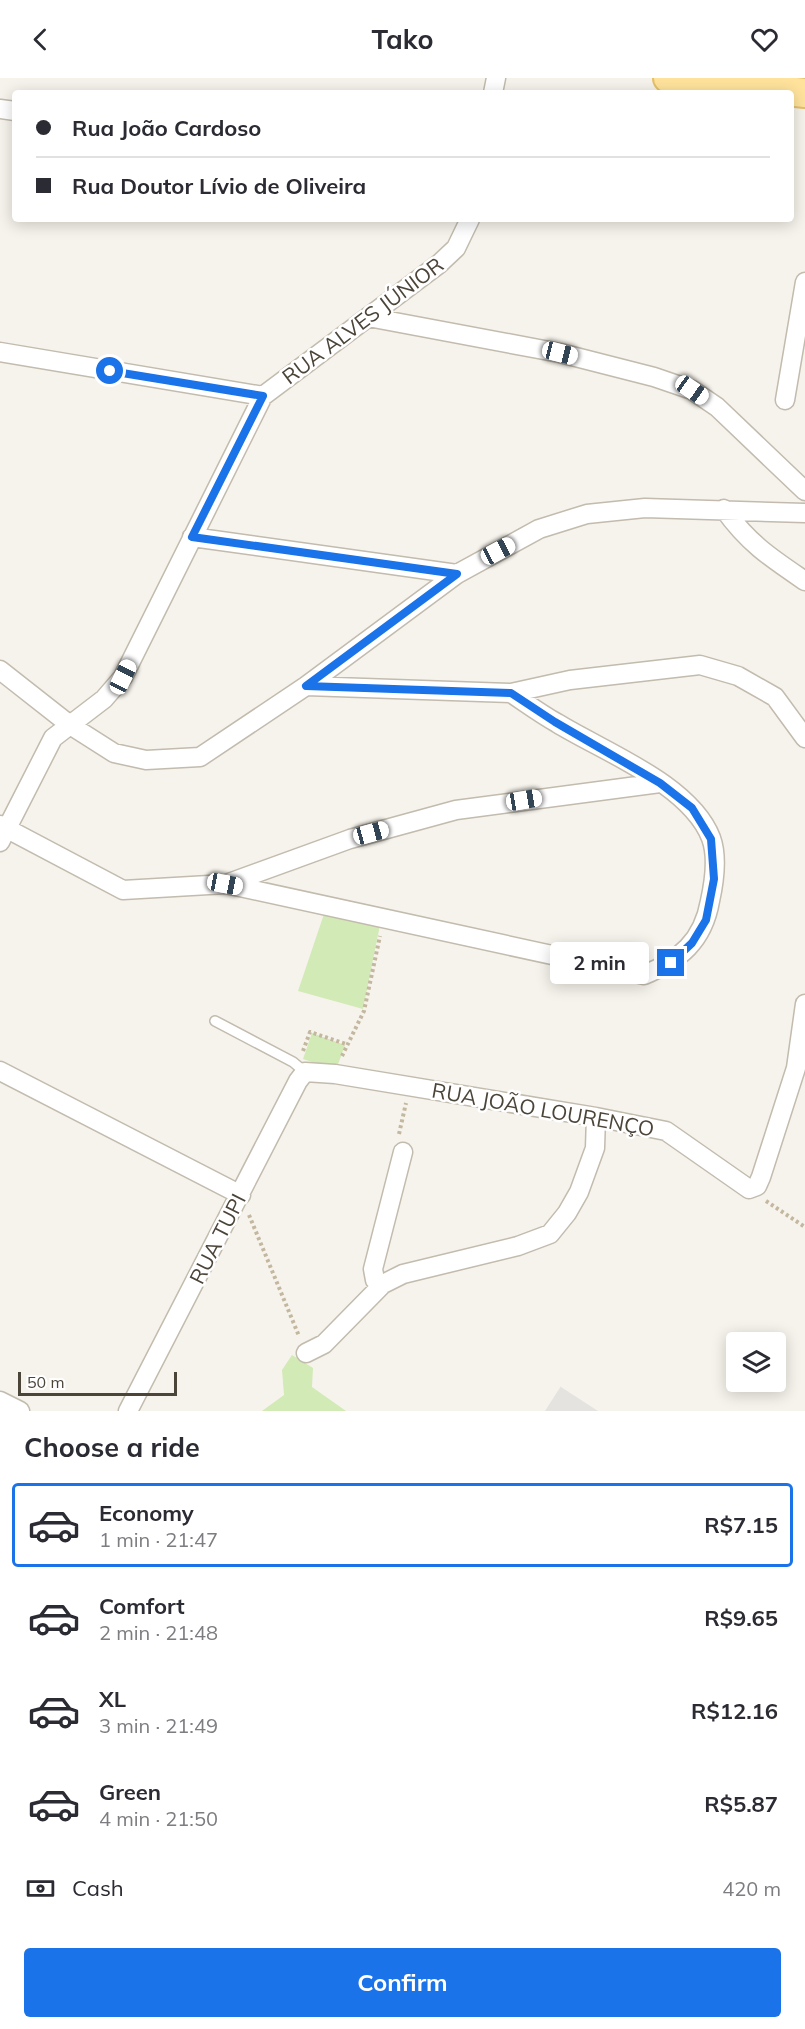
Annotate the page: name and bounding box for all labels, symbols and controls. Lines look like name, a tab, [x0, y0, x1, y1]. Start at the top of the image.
text: Tako	[372, 22, 433, 56]
icon: back	[24, 23, 57, 56]
icon: heart	[748, 23, 781, 56]
text: Rua João Cardoso	[72, 114, 261, 142]
text: Rua Doutor Lívio de Oliveira	[72, 172, 366, 200]
street label: RUA ALVES JÚNIOR	[277, 251, 448, 389]
car	[540, 340, 580, 366]
route start	[96, 357, 123, 384]
car	[672, 372, 712, 408]
car	[478, 535, 518, 567]
car	[107, 657, 139, 697]
car	[505, 788, 543, 812]
car	[351, 820, 391, 846]
car	[206, 872, 244, 896]
callout: 2 min	[551, 942, 650, 984]
route end	[657, 949, 684, 976]
text: 2 min	[573, 950, 626, 975]
street label: RUA JOÃO LOURENÇO	[430, 1077, 656, 1141]
street label: RUA TUPI	[183, 1189, 251, 1288]
map controls	[726, 1332, 786, 1392]
button: layers	[726, 1332, 786, 1392]
scale bar	[18, 1369, 177, 1396]
text: 50 m	[27, 1372, 64, 1392]
text: Choose a ride	[24, 1430, 200, 1464]
icon: car	[27, 1498, 81, 1552]
text: Economy	[99, 1499, 194, 1527]
text: R$7.15	[704, 1511, 778, 1539]
text: 1 min · 21:47	[99, 1527, 218, 1552]
icon: car	[27, 1591, 81, 1645]
text: Comfort	[99, 1592, 185, 1620]
text: R$9.65	[704, 1604, 778, 1632]
text: 2 min · 21:48	[99, 1620, 218, 1645]
icon: car	[27, 1684, 81, 1738]
text: XL	[99, 1685, 126, 1713]
text: R$12.16	[691, 1697, 778, 1725]
text: 3 min · 21:49	[99, 1713, 218, 1738]
icon: car	[27, 1777, 81, 1831]
text: Green	[99, 1778, 161, 1806]
text: R$5.87	[704, 1790, 778, 1818]
text: 4 min · 21:50	[99, 1806, 218, 1831]
icon: cash	[24, 1872, 57, 1905]
text: Cash	[72, 1874, 124, 1902]
text: 420 m	[722, 1876, 781, 1901]
button: Confirm	[24, 1948, 781, 2017]

